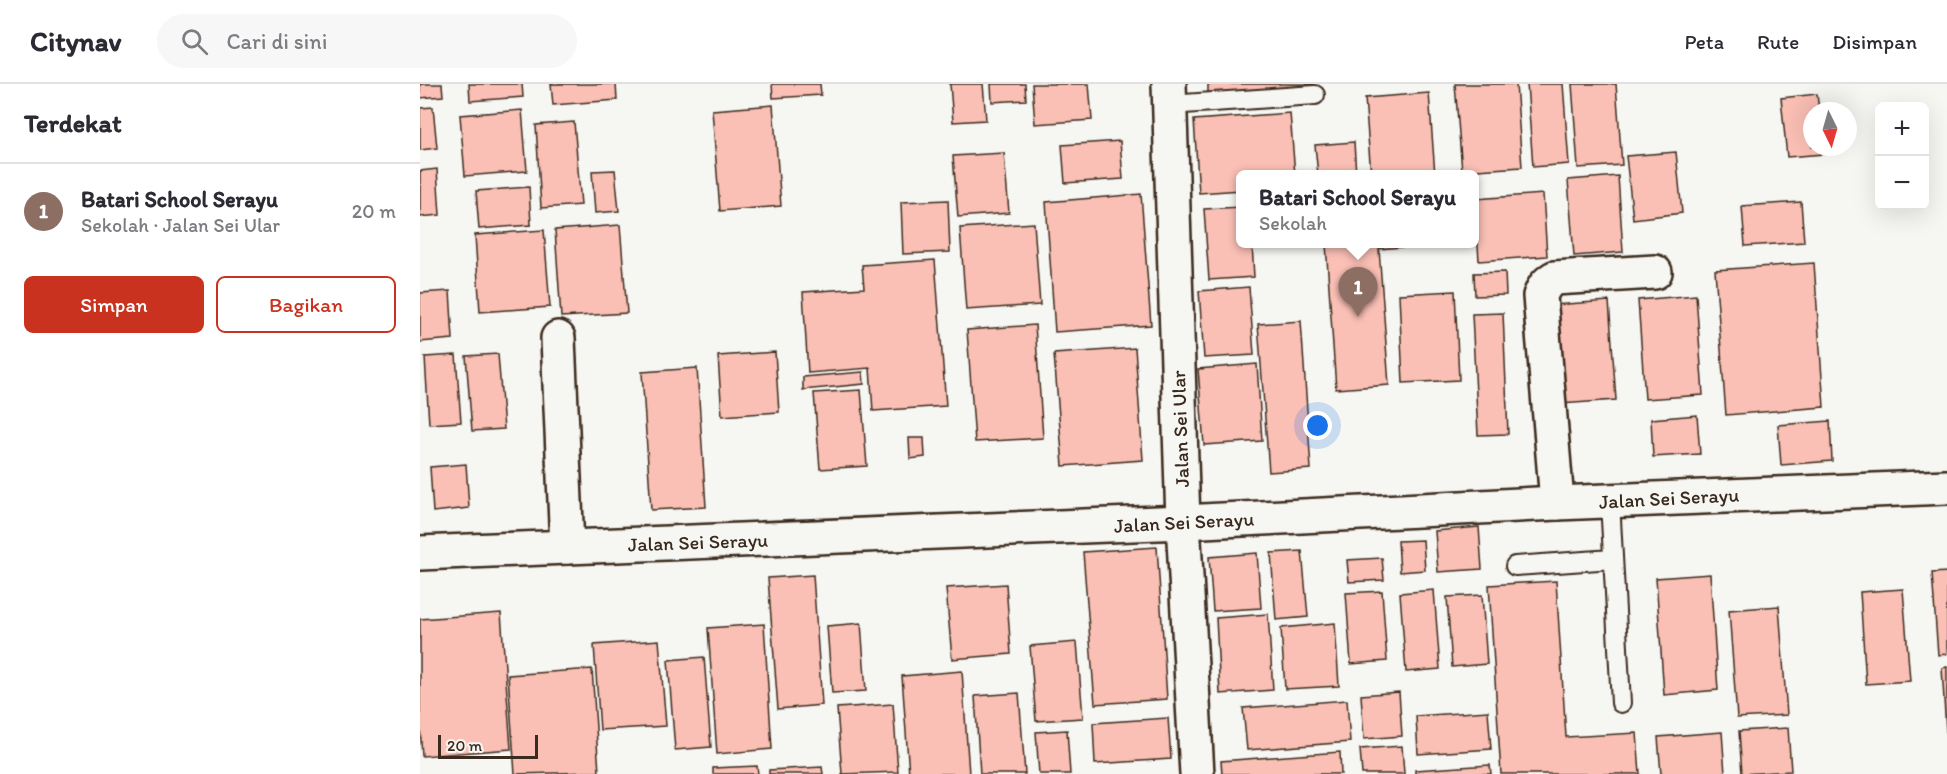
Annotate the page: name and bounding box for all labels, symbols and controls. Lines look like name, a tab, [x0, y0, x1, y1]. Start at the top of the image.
search box	[157, 14, 577, 68]
text: Citynav	[30, 24, 121, 58]
icon: search	[178, 25, 211, 58]
text: Cari di sini	[226, 28, 327, 55]
text: Peta	[1684, 29, 1724, 54]
text: Rute	[1757, 29, 1799, 54]
text: Disimpan	[1832, 29, 1917, 54]
north arrow	[1803, 102, 1857, 156]
map controls	[1875, 102, 1929, 210]
button: +	[1875, 102, 1929, 156]
text: Terdekat	[24, 107, 122, 139]
button: −	[1875, 156, 1929, 210]
popup	[1236, 170, 1479, 248]
text: Batari School Serayu	[1259, 184, 1456, 211]
text: Batari School Serayu	[81, 186, 278, 213]
text: 1	[39, 199, 48, 223]
text: 20 m	[352, 199, 396, 223]
text: Sekolah	[1259, 211, 1327, 235]
text: Sekolah · Jalan Sei Ular	[81, 213, 280, 237]
pin: 1	[1338, 268, 1378, 317]
button: Simpan	[24, 276, 204, 333]
button: Bagikan	[216, 276, 396, 333]
street label: Jalan Sei Ular	[1166, 370, 1194, 488]
your location	[1303, 411, 1332, 440]
street label: Jalan Sei Serayu	[1598, 482, 1740, 514]
street label: Jalan Sei Serayu	[1113, 506, 1255, 538]
street label: Jalan Sei Serayu	[627, 528, 769, 556]
scale bar	[438, 732, 538, 760]
text: 20 m	[447, 736, 482, 755]

